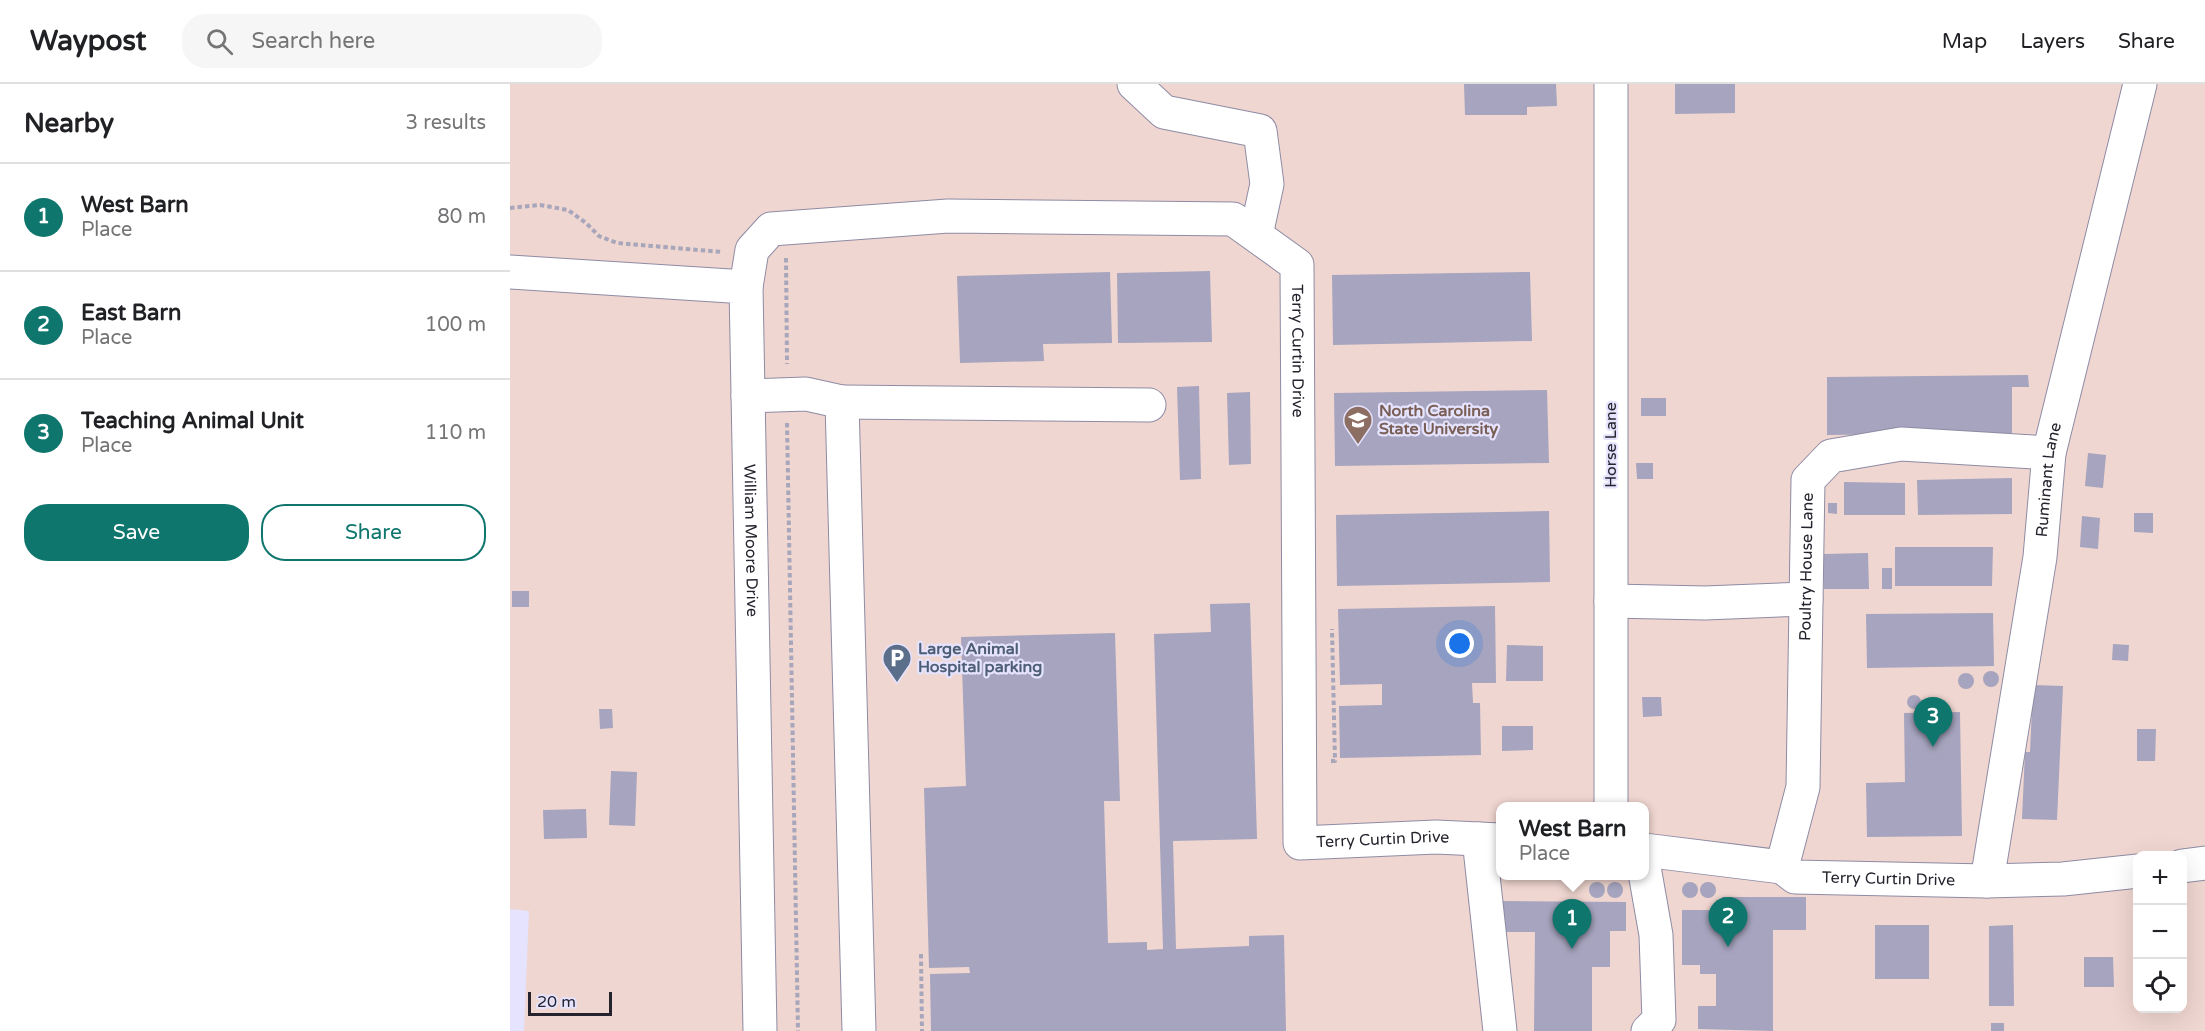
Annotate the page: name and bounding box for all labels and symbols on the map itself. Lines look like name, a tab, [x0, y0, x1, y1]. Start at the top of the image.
street label: Terry Curtin Drive	[1287, 284, 1308, 418]
place label: North Carolina State University	[1379, 401, 1498, 439]
street label: Horse Lane	[1601, 402, 1621, 488]
school or university icon: North Carolina State University	[1342, 404, 1374, 446]
street label: Ruminant Lane	[2032, 420, 2066, 538]
street label: William Moore Drive	[739, 464, 762, 617]
street label: Poultry House Lane	[1795, 492, 1818, 641]
your location	[1445, 629, 1474, 658]
place label: Large Animal Hospital parking	[918, 639, 1042, 677]
parking icon: Large Animal Hospital parking	[881, 642, 913, 684]
pin: 3	[1914, 698, 1952, 747]
street label: Terry Curtin Drive	[1316, 827, 1450, 852]
street label: Terry Curtin Drive	[1822, 868, 1955, 890]
pin: 2	[1708, 898, 1748, 947]
pin: 1	[1552, 900, 1592, 949]
scale bar	[528, 989, 612, 1016]

